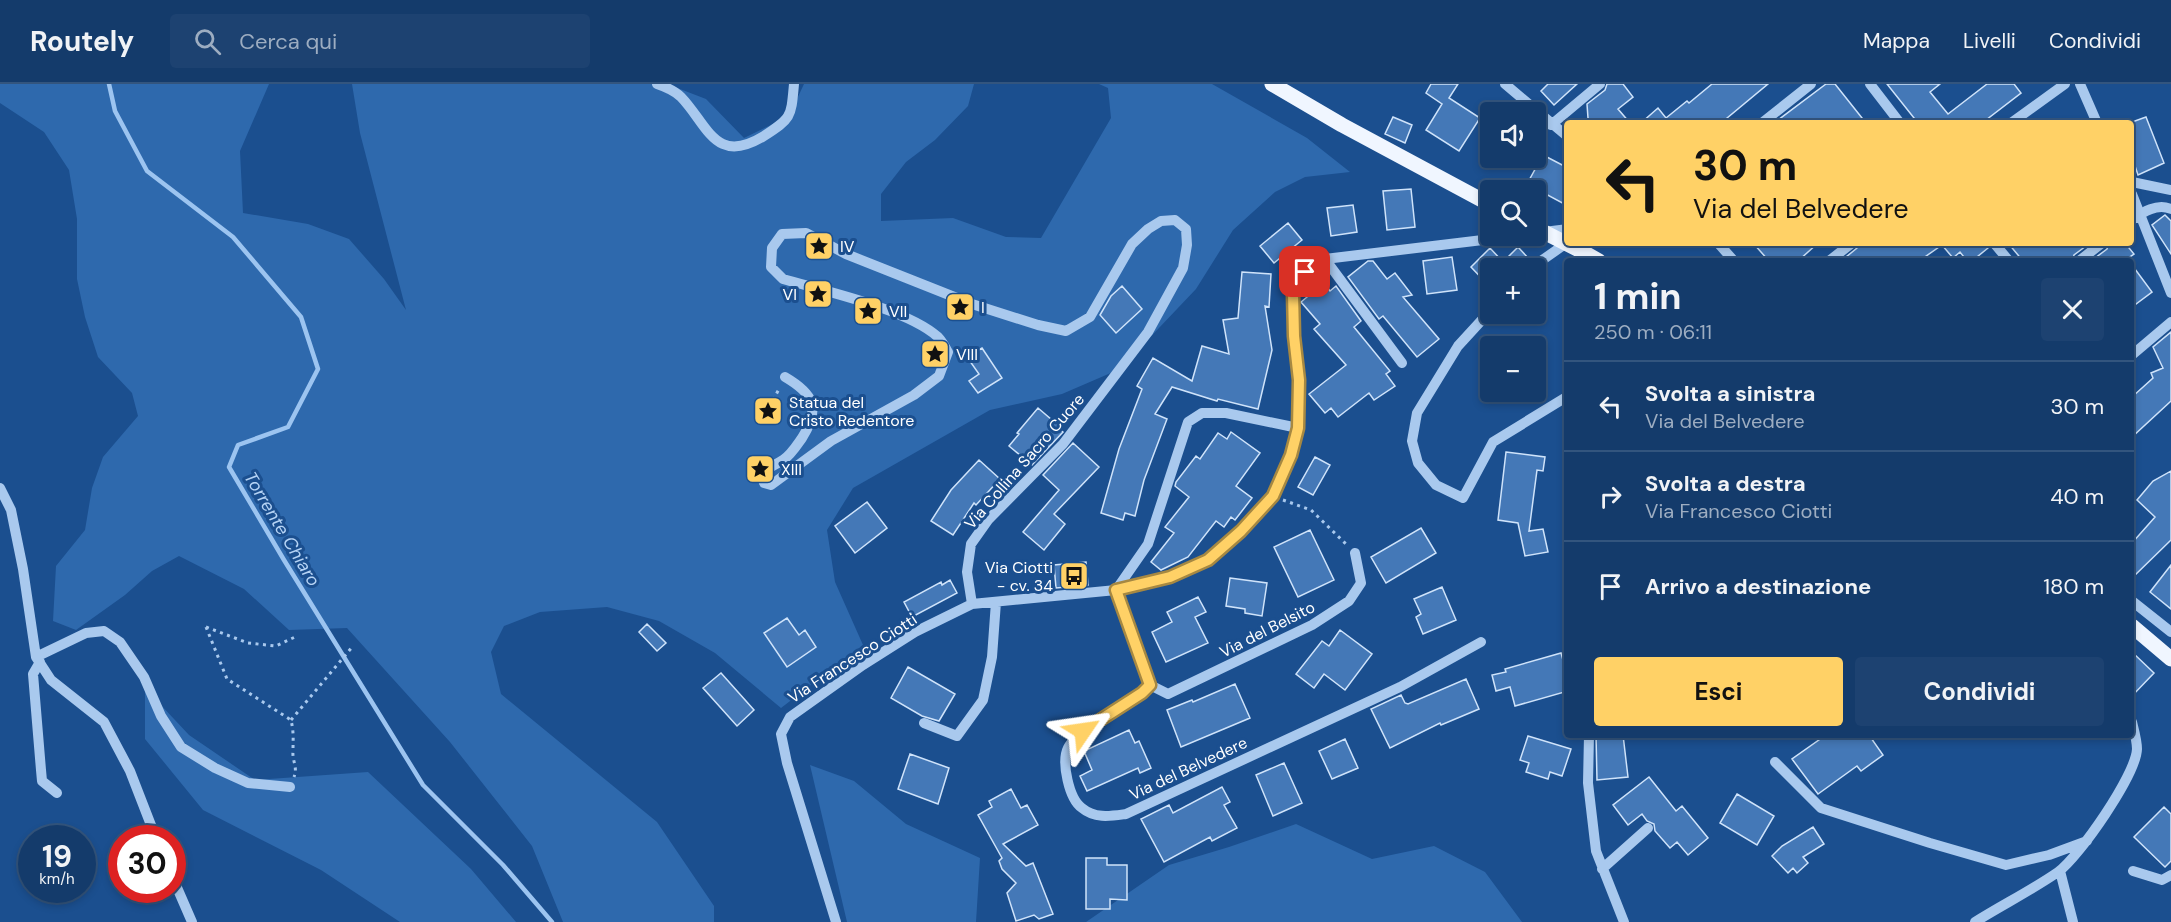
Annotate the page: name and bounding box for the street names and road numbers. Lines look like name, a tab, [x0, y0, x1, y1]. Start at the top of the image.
street label: Via Collina Sacro Cuore	[960, 389, 1089, 533]
street label: Via del Belsito	[1216, 596, 1318, 662]
street label: Via Francesco Ciotti	[784, 609, 921, 708]
street label: Via del Belvedere	[1126, 732, 1251, 805]

